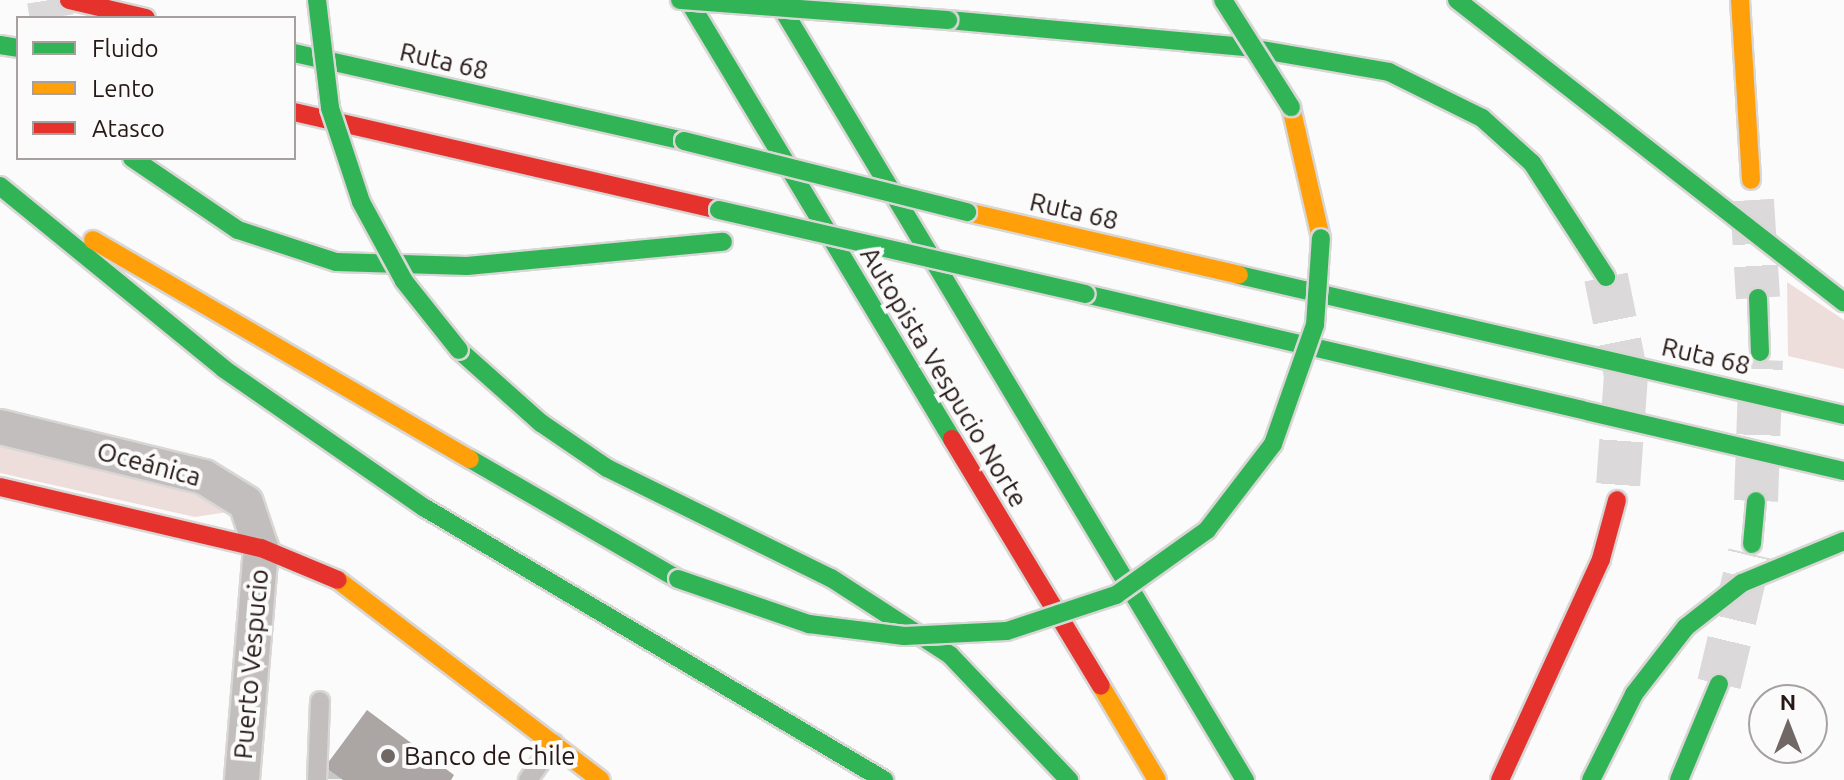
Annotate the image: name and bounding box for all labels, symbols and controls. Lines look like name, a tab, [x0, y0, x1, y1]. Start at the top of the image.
legend	[16, 16, 296, 160]
text: Fluido	[92, 35, 159, 62]
street label: Ruta 68	[397, 36, 491, 86]
text: Lento	[92, 75, 155, 102]
text: Atasco	[92, 115, 165, 142]
street label: Ruta 68	[1027, 186, 1121, 236]
street label: Autopista Vespucio Norte	[854, 241, 1034, 513]
street label: Ruta 68	[1659, 331, 1753, 381]
street label: Oceánica	[94, 435, 204, 493]
street label: Puerto Vespucio	[227, 568, 275, 760]
north arrow	[1748, 684, 1828, 764]
text: N	[1780, 689, 1796, 714]
place label: Banco de Chile	[404, 740, 576, 772]
marker: Banco de Chile	[379, 747, 397, 765]

